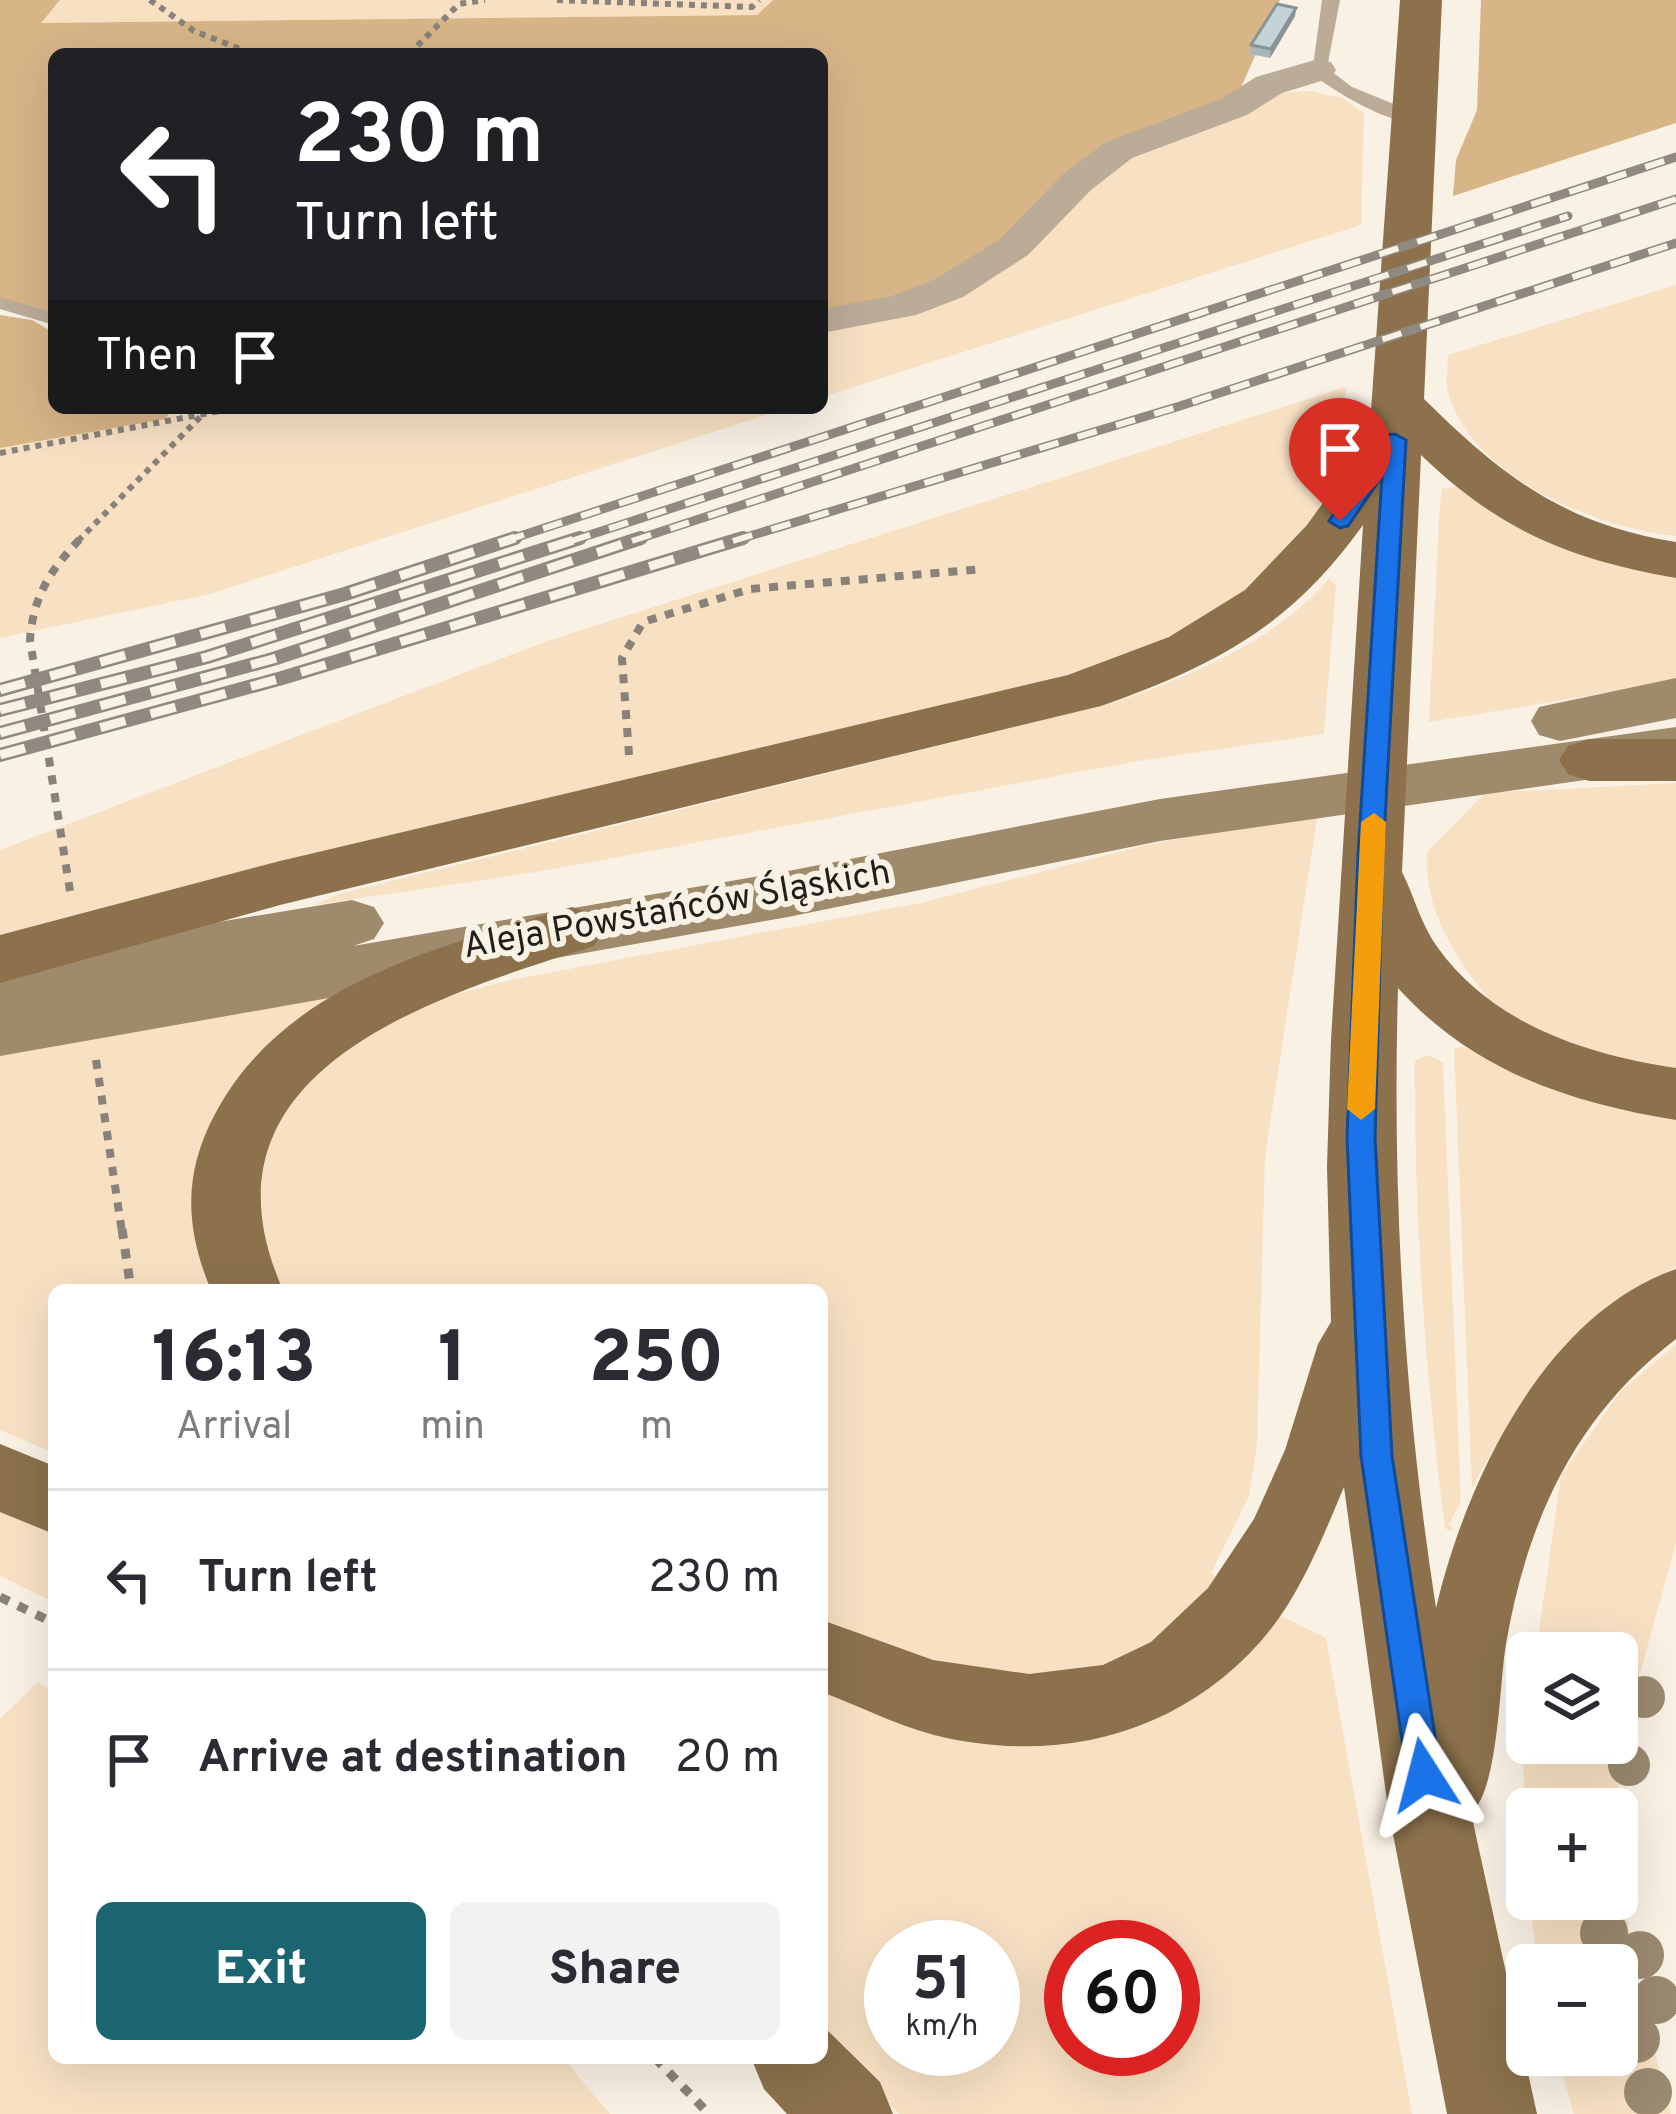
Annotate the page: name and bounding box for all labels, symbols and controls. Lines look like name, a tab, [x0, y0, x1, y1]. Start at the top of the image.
text: 230 m	[294, 87, 544, 193]
icon: left	[96, 96, 252, 252]
text: Turn left	[294, 191, 499, 260]
icon: arrive	[222, 324, 288, 390]
text: Then	[96, 329, 198, 386]
pin	[1289, 398, 1391, 521]
icon: arrive	[1307, 416, 1373, 482]
street label: Aleja Powstańców Śląskich	[459, 849, 894, 971]
text: 16:13	[152, 1316, 316, 1408]
text: 1	[438, 1316, 467, 1408]
text: 250	[589, 1316, 724, 1408]
text: Arrival	[176, 1404, 292, 1453]
text: min	[420, 1404, 485, 1453]
text: m	[640, 1404, 673, 1453]
icon: left	[96, 1547, 162, 1613]
text: Turn left	[198, 1551, 377, 1608]
text: 230 m	[648, 1551, 780, 1608]
map controls	[1506, 1632, 1638, 2076]
button: layers	[1506, 1632, 1638, 1764]
position arrow	[1361, 1712, 1487, 1838]
icon: arrive	[96, 1727, 162, 1793]
text: Arrive at destination	[198, 1731, 628, 1788]
text: 20 m	[675, 1731, 780, 1788]
button: +	[1506, 1788, 1638, 1920]
button: Exit	[96, 1902, 426, 2040]
button: Share	[450, 1902, 780, 2040]
speed limit sign: 60	[1044, 1920, 1200, 2076]
button: −	[1506, 1944, 1638, 2076]
text: 51	[912, 1945, 972, 2021]
text: km/h	[906, 2009, 978, 2046]

